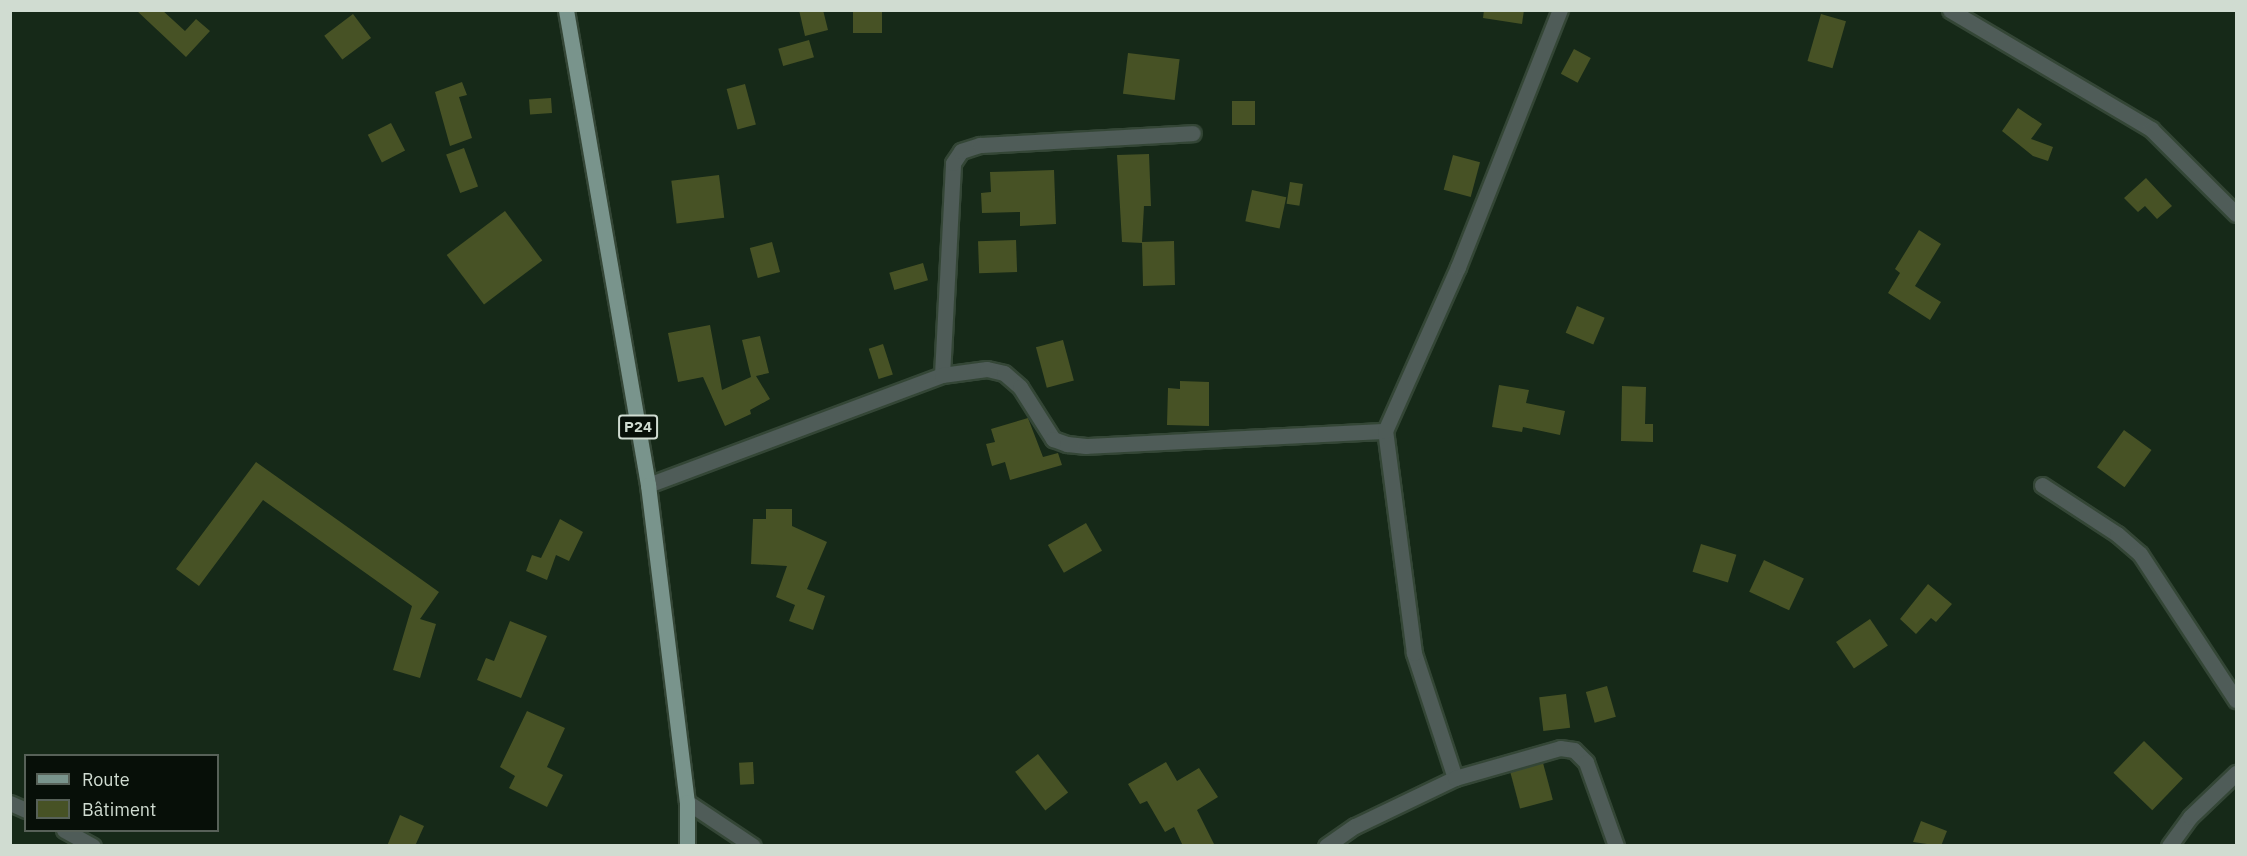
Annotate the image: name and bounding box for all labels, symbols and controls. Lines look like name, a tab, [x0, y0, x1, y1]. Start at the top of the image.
road number: P24	[617, 415, 659, 439]
legend	[24, 754, 219, 832]
text: Route	[82, 768, 130, 791]
text: Bâtiment	[82, 798, 156, 821]

